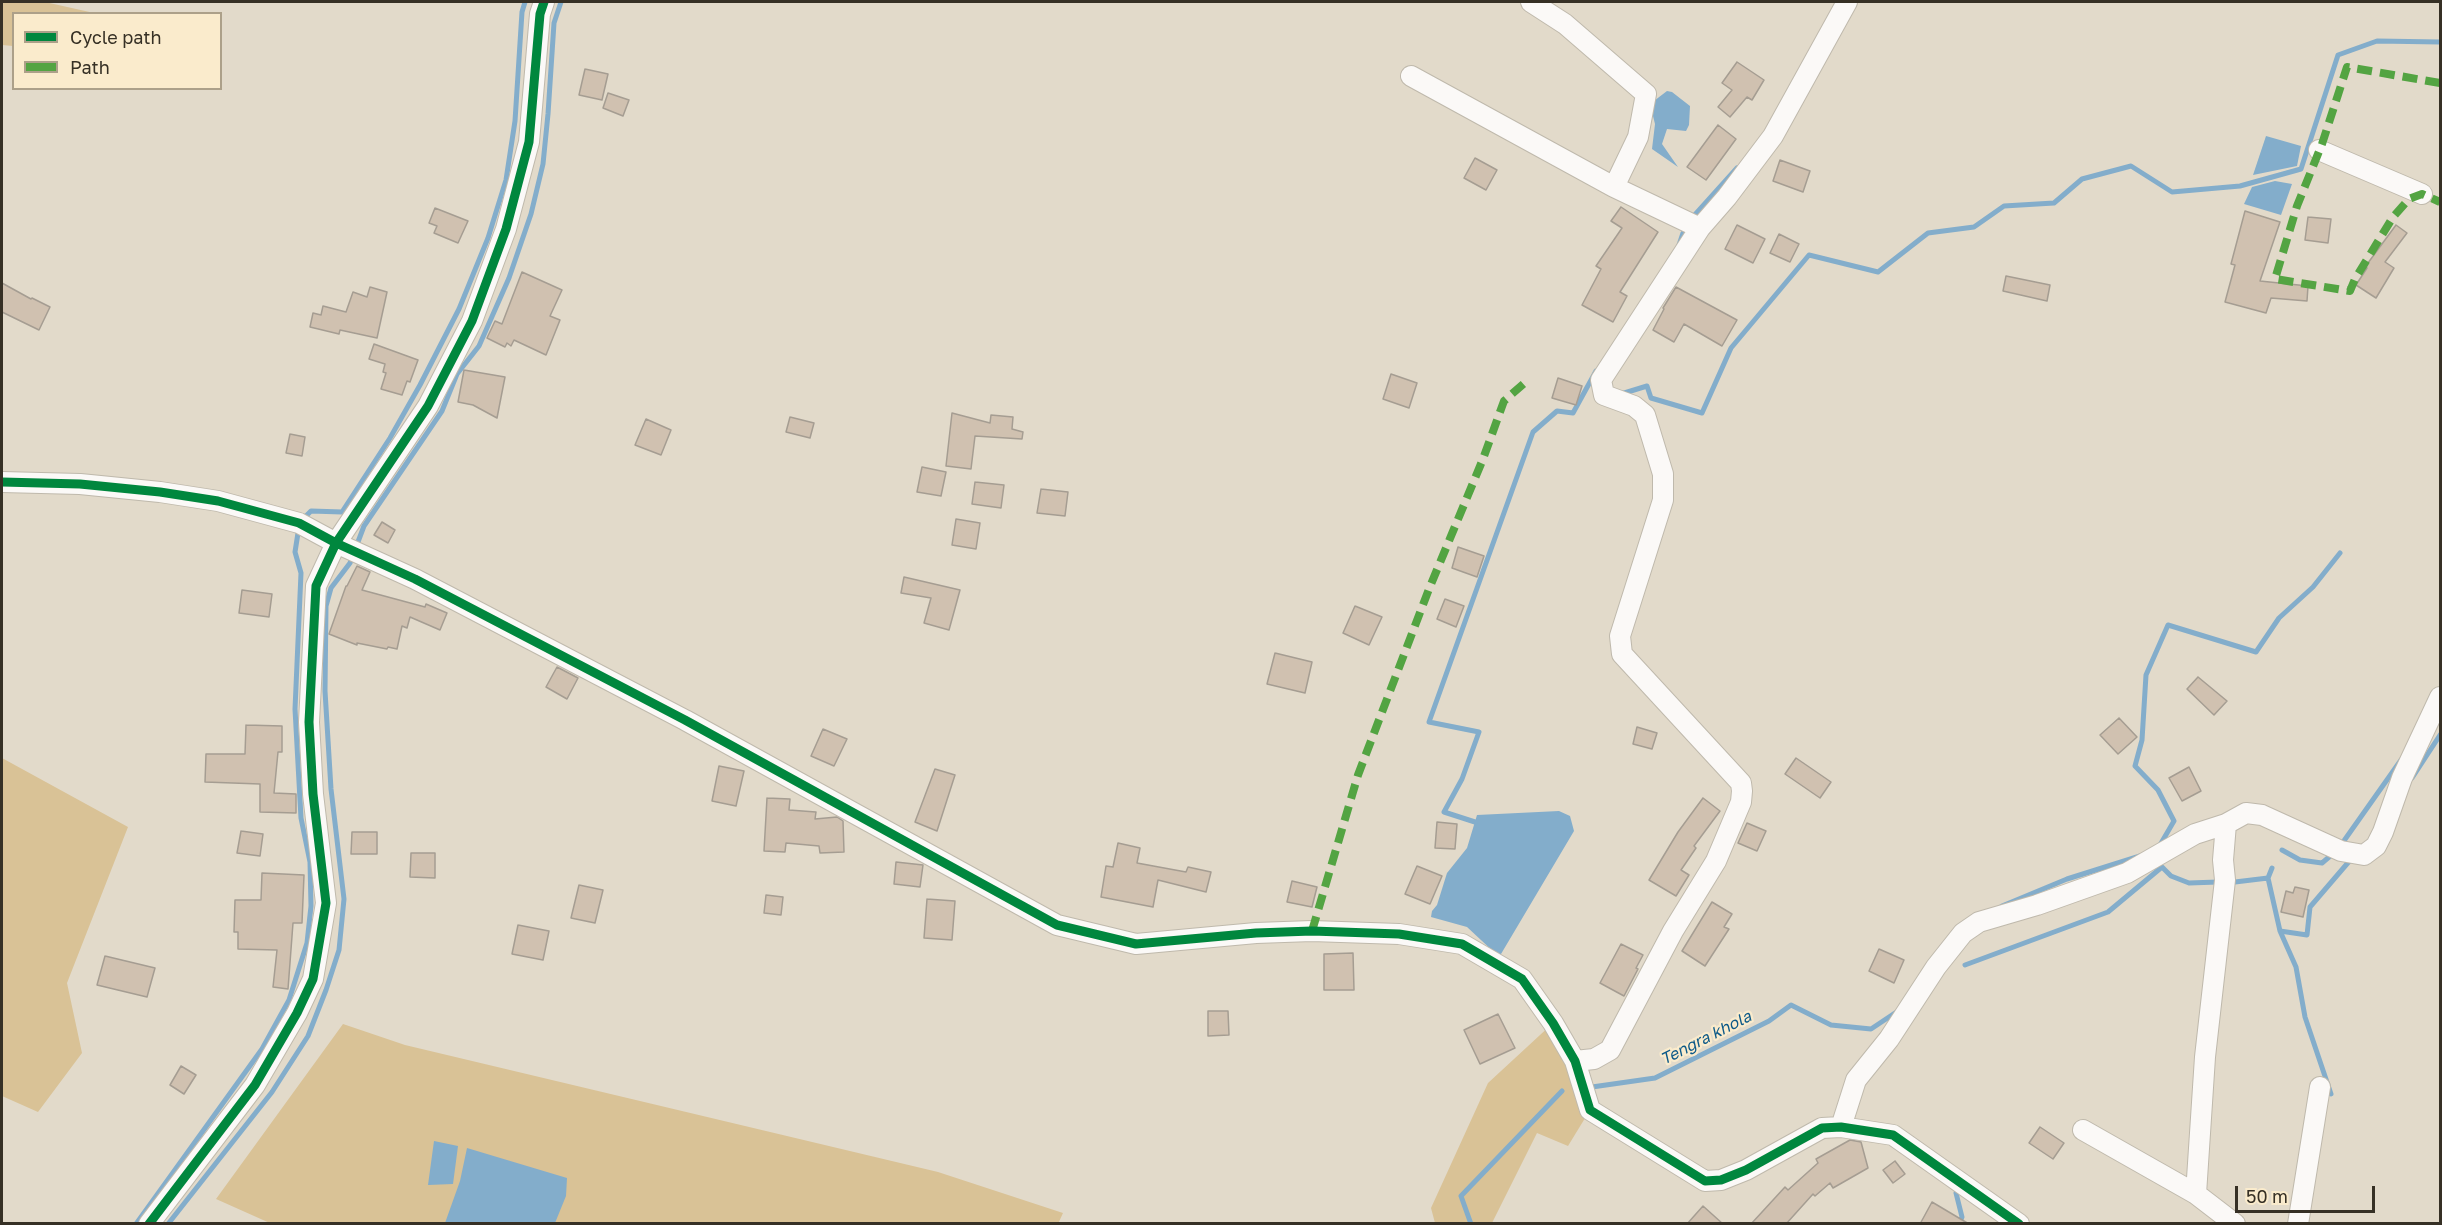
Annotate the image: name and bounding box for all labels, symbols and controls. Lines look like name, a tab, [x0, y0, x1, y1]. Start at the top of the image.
legend	[12, 12, 222, 90]
text: Cycle path	[70, 26, 162, 48]
text: Path	[70, 56, 110, 78]
water label: Tengra khola	[1657, 1007, 1755, 1069]
scale bar	[2238, 1174, 2378, 1212]
text: 50 m	[2246, 1185, 2288, 1207]

